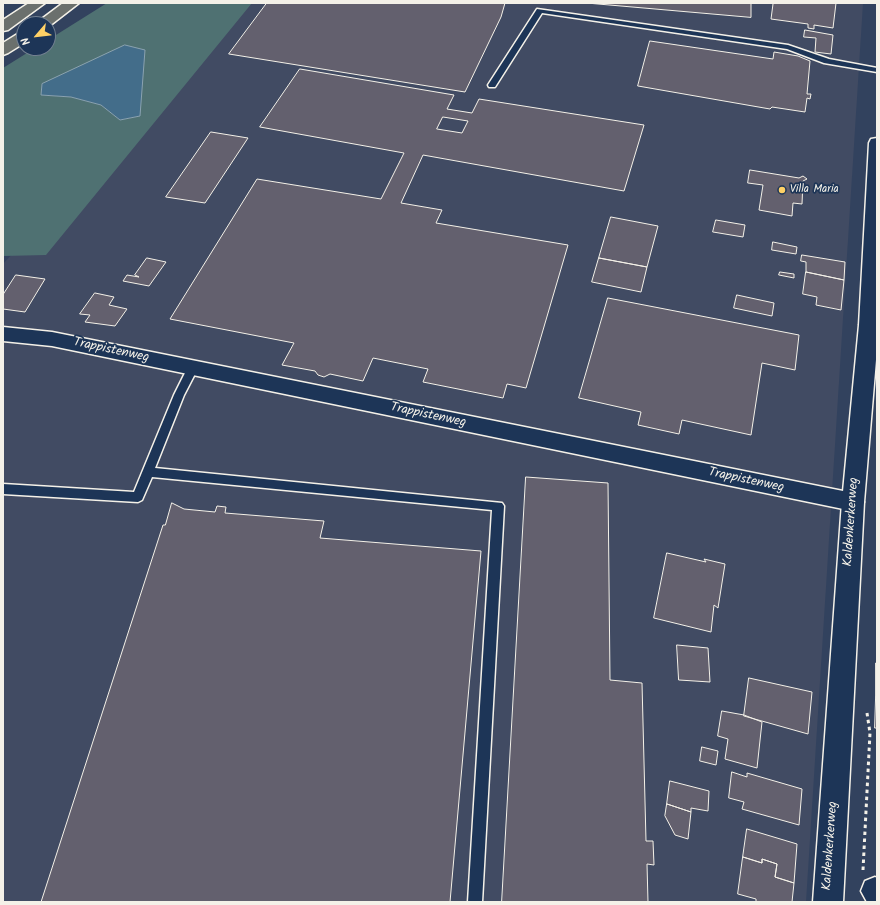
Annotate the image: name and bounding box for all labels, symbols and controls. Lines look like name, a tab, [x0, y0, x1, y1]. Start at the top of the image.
north arrow	[16, 16, 56, 56]
text: N	[17, 34, 36, 48]
place label: Villa Maria	[790, 183, 839, 197]
marker: Villa Maria	[777, 185, 787, 195]
street label: Trappistenweg	[72, 335, 150, 367]
street label: Trappistenweg	[389, 400, 467, 432]
street label: Trappistenweg	[707, 465, 785, 497]
street label: Kaldenkerkerweg	[841, 477, 863, 567]
street label: Kaldenkerkerweg	[820, 801, 842, 891]

